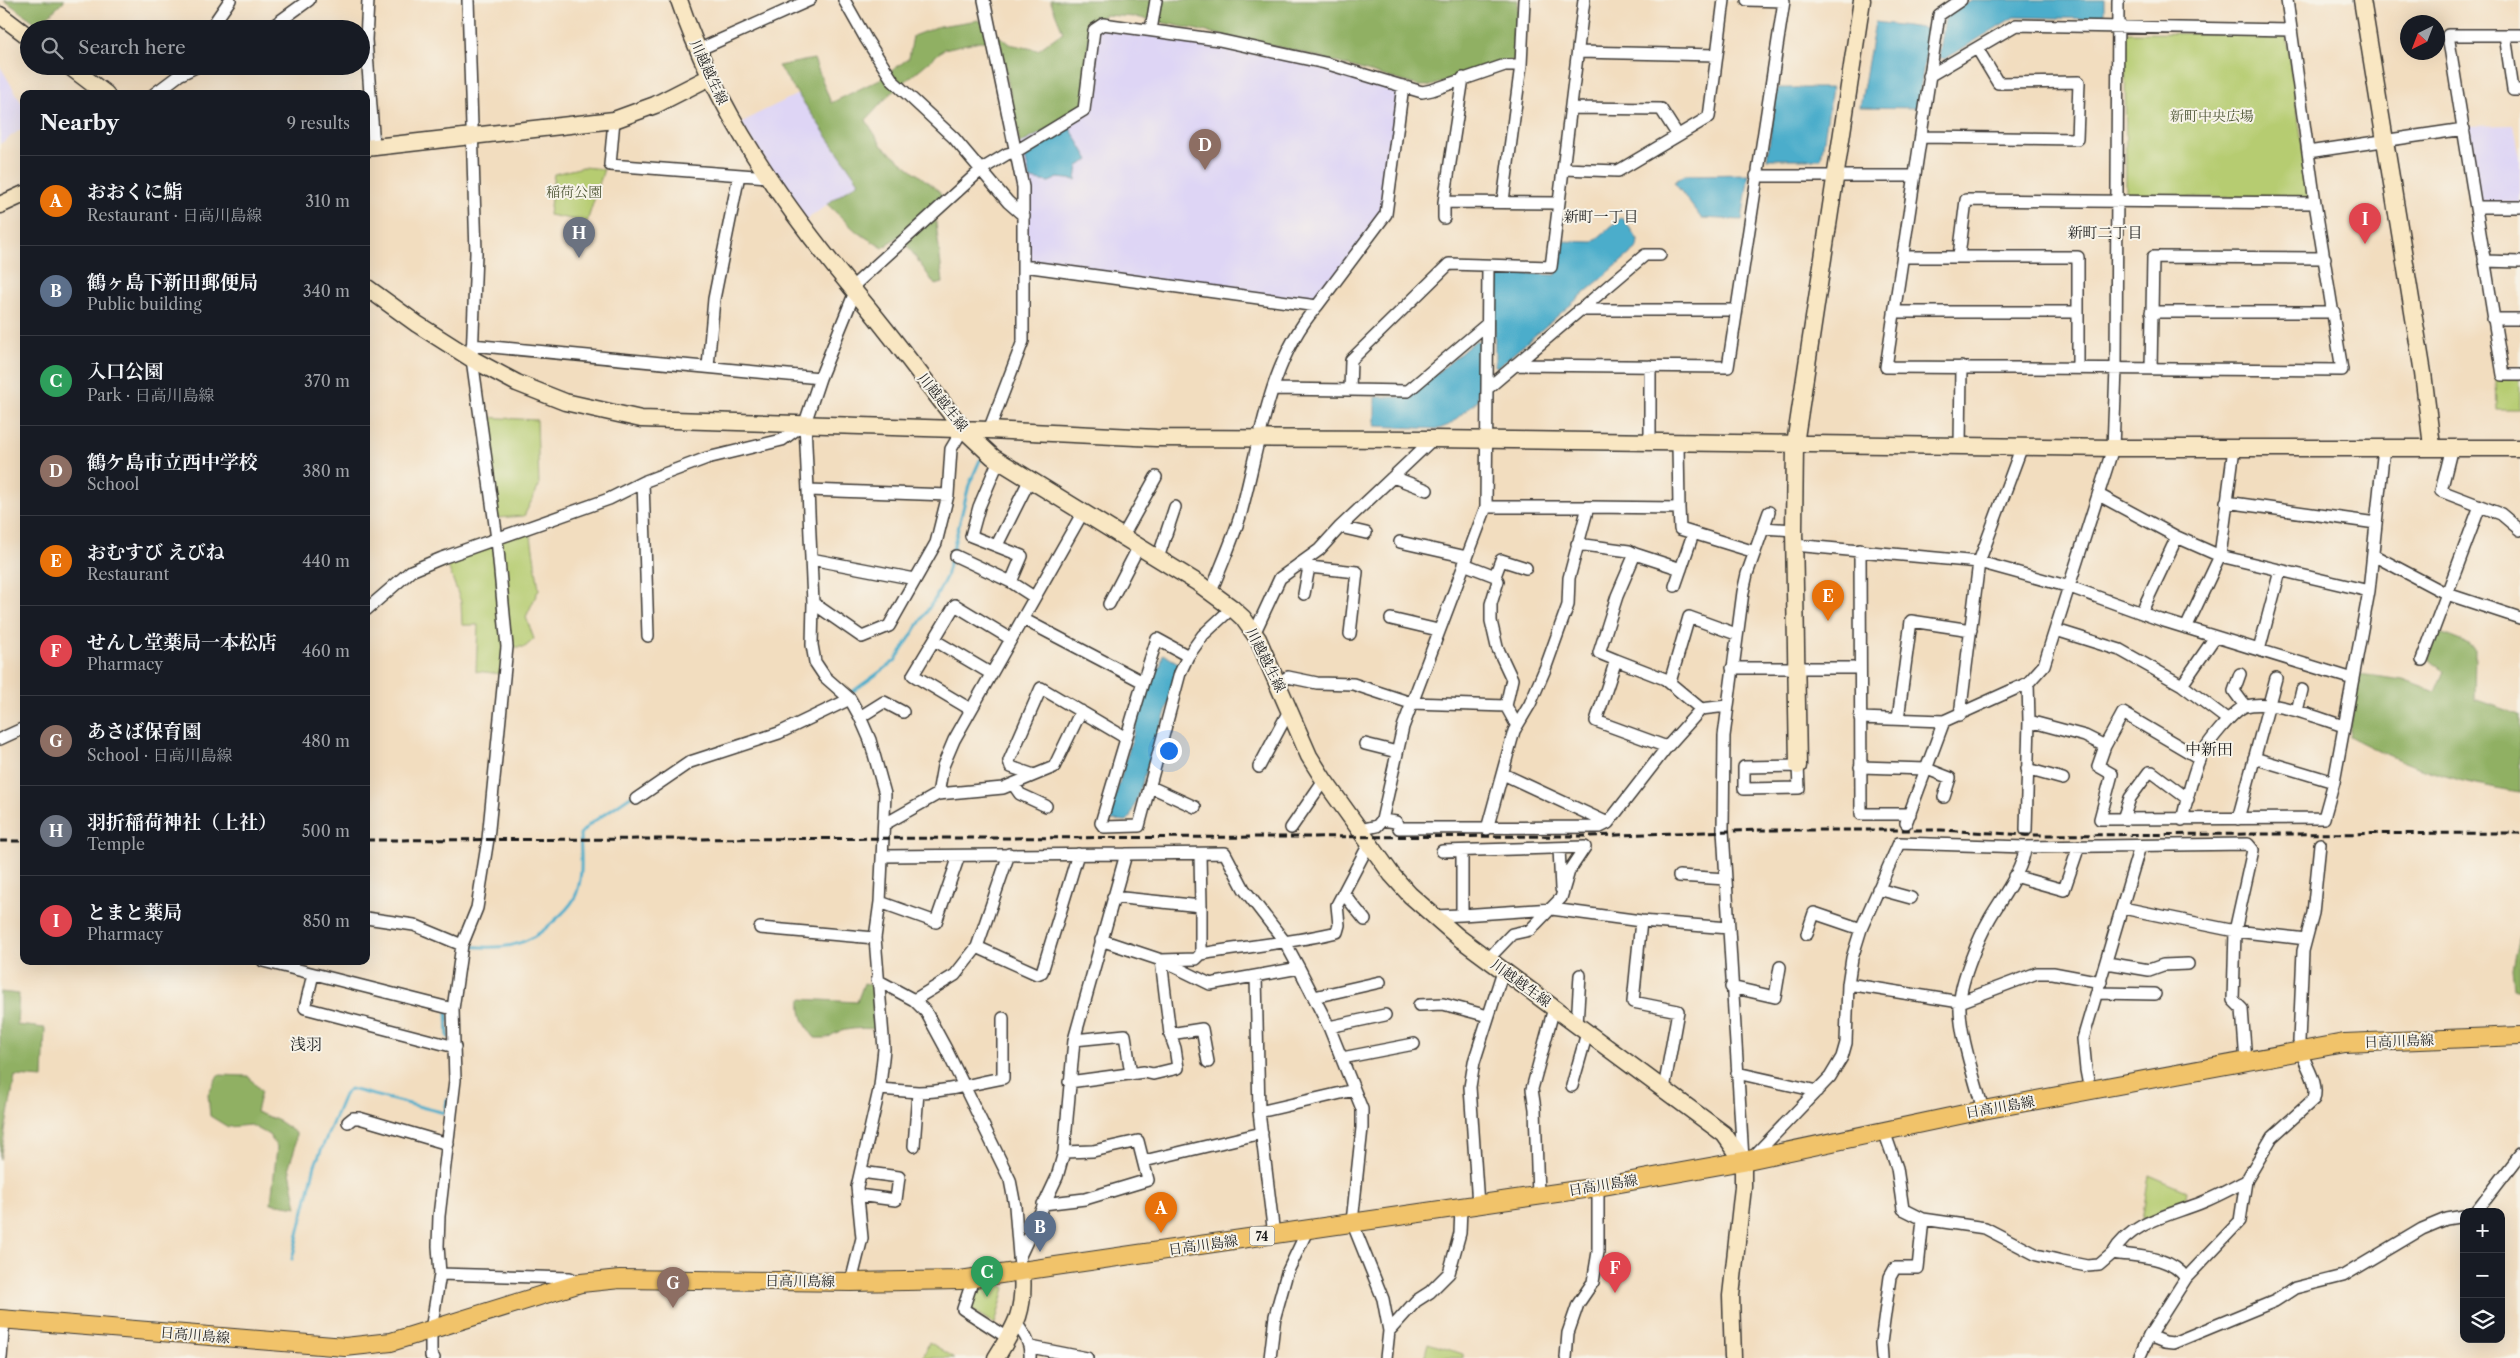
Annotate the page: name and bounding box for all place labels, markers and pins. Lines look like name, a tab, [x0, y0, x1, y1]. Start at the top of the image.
pin: D	[1189, 129, 1221, 170]
pin: I	[2349, 203, 2381, 244]
pin: H	[563, 217, 595, 258]
pin: E	[1812, 580, 1844, 621]
pin: A	[1145, 1192, 1177, 1233]
pin: B	[1024, 1211, 1056, 1252]
pin: F	[1599, 1252, 1631, 1293]
pin: C	[971, 1256, 1003, 1297]
pin: G	[657, 1267, 689, 1308]

